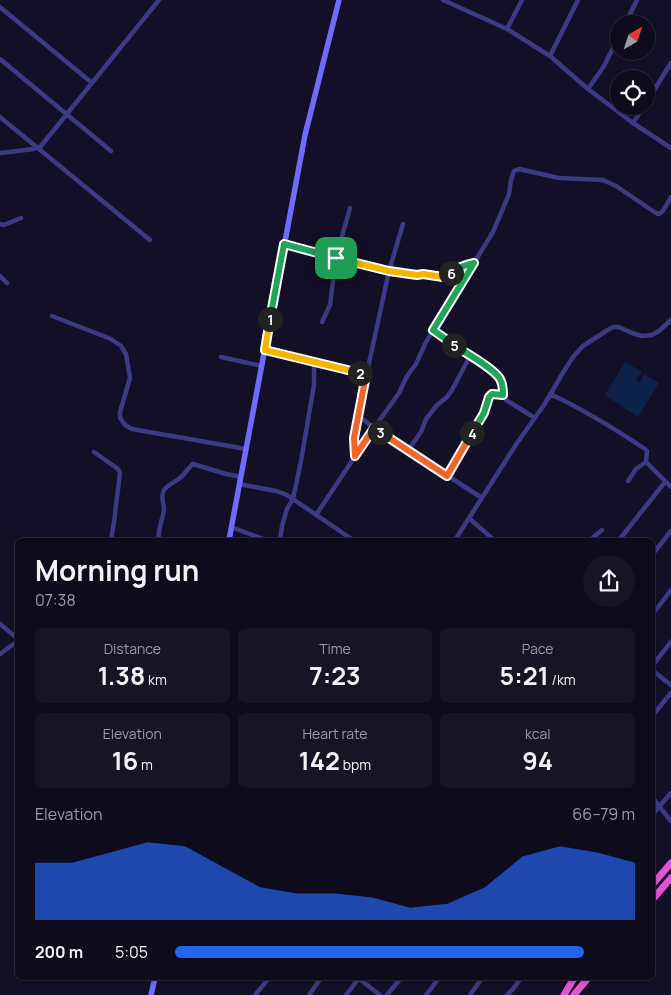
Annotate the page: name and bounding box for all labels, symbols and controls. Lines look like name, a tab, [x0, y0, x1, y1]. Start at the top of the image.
north arrow	[610, 15, 655, 60]
map controls	[610, 15, 655, 115]
button: locate	[610, 70, 655, 115]
pin	[315, 237, 357, 279]
icon: arrive	[322, 244, 350, 272]
pin: 6	[438, 260, 464, 286]
text: 6	[447, 264, 456, 283]
pin: 1	[258, 306, 282, 332]
text: 1	[267, 310, 274, 329]
pin: 5	[442, 332, 466, 358]
text: 5	[450, 336, 459, 355]
pin: 2	[348, 360, 372, 386]
text: 2	[356, 364, 365, 383]
pin: 3	[368, 420, 392, 444]
pin: 4	[460, 420, 484, 446]
text: 3	[376, 423, 385, 442]
text: 4	[468, 424, 477, 443]
text: Morning run	[35, 551, 199, 589]
button: share	[583, 555, 635, 607]
text: 07:38	[35, 589, 76, 611]
text: Distance	[104, 639, 161, 658]
text: Time	[319, 639, 351, 658]
text: Pace	[522, 639, 553, 658]
text: 1.38	[98, 658, 145, 693]
text: 7:23	[309, 658, 361, 693]
text: 5:21	[500, 658, 549, 693]
text: km	[145, 670, 167, 689]
text: /km	[549, 670, 576, 689]
text: Elevation	[103, 724, 162, 743]
text: Heart rate	[303, 724, 367, 743]
text: kcal	[525, 724, 550, 743]
text: 16	[112, 743, 138, 778]
text: 142	[299, 743, 340, 778]
text: 94	[522, 743, 553, 778]
text: m	[138, 755, 153, 774]
text: bpm	[340, 755, 371, 774]
text: Elevation	[35, 803, 103, 825]
text: 66–79 m	[572, 803, 635, 825]
text: 200 m	[35, 941, 83, 963]
text: 5:05	[115, 941, 148, 963]

